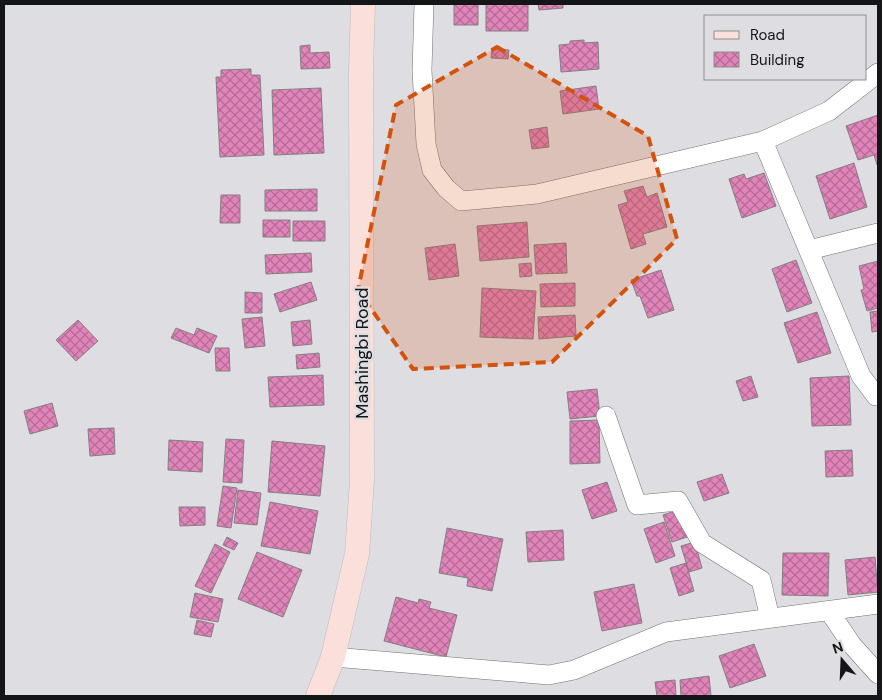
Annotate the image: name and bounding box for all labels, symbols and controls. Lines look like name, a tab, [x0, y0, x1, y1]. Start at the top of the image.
legend	[704, 15, 867, 80]
text: Road	[750, 25, 785, 45]
text: Building	[750, 50, 805, 70]
street label: Mashingbi Road	[350, 287, 374, 419]
north arrow	[817, 635, 867, 685]
text: N	[830, 638, 846, 658]

